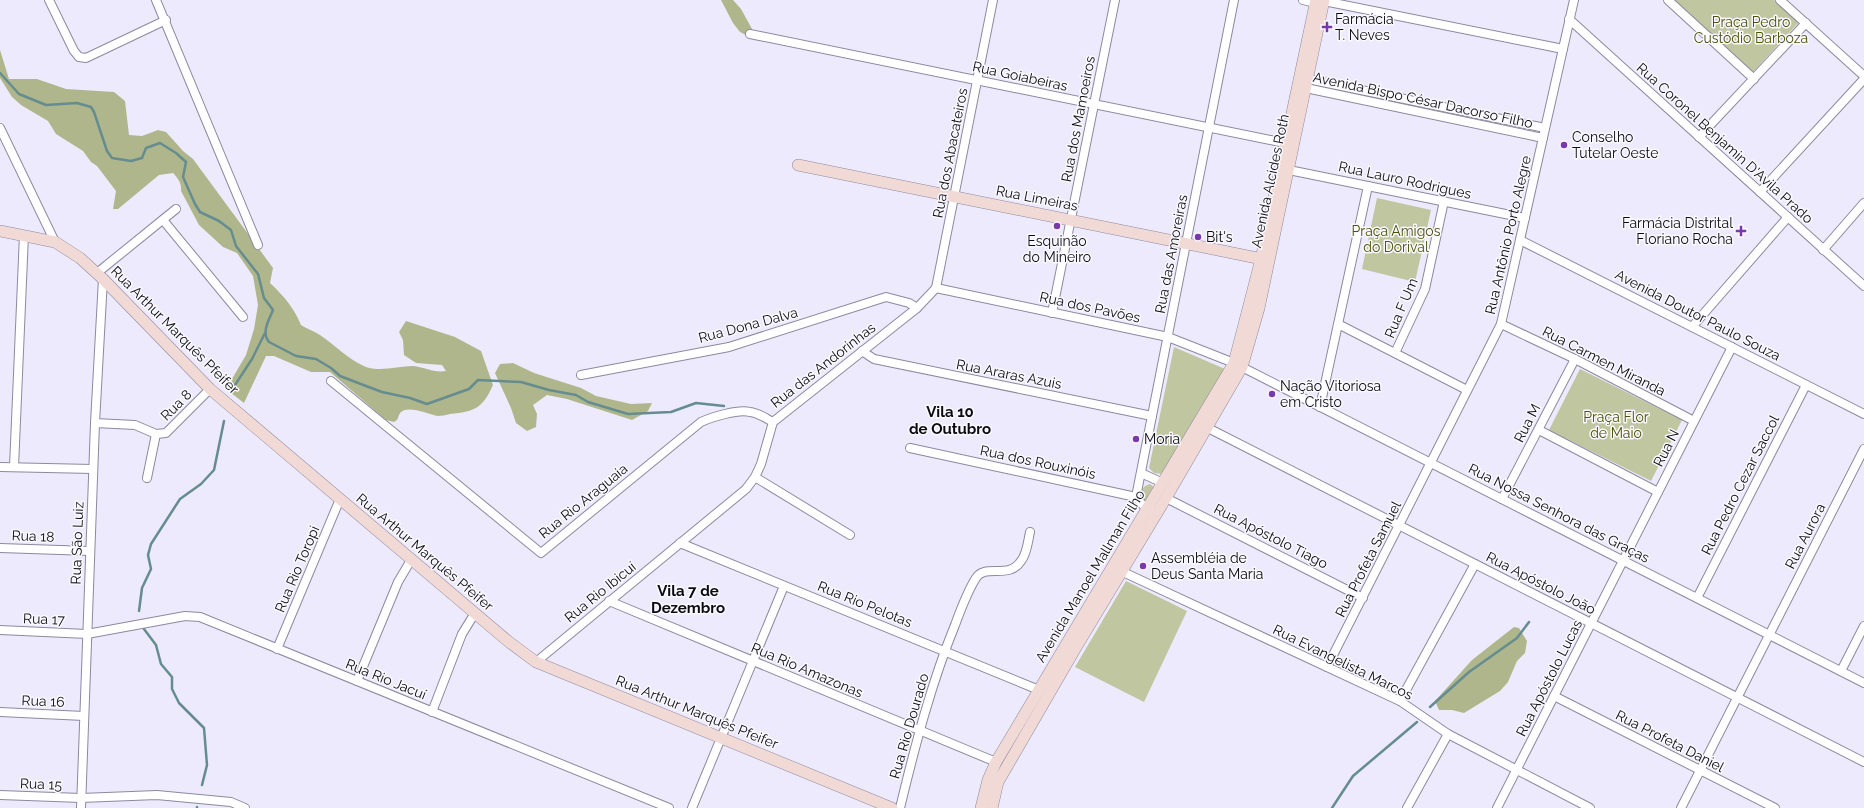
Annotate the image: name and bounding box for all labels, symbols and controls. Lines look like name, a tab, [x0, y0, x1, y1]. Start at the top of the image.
place label: Farmácia T. Neves	[1335, 11, 1394, 43]
park label: Praça Pedro Custódio Barboza	[1694, 14, 1808, 46]
marker: Farmácia T. Neves	[1322, 22, 1332, 32]
street label: Rua dos Mamoeiros	[1058, 54, 1098, 183]
street label: Rua Goiabeiras	[971, 58, 1069, 94]
street label: Rua Coronel Benjamin D'Avila Prado	[1634, 60, 1816, 226]
street label: Avenida Bispo César Dacorso Filho	[1312, 69, 1534, 131]
street label: Rua dos Abacateiros	[930, 86, 970, 219]
street label: Avenida Alcides Roth	[1248, 113, 1292, 249]
place label: Conselho Tutelar Oeste	[1572, 129, 1658, 161]
marker: Conselho Tutelar Oeste	[1559, 140, 1569, 150]
street label: Rua Antônio Porto Alegre	[1482, 154, 1534, 316]
street label: Rua Lauro Rodrigues	[1337, 158, 1473, 202]
street label: Rua Limeiras	[995, 182, 1080, 214]
street label: Rua das Amoreiras	[1152, 193, 1190, 315]
place label: Farmácia Distrital Floriano Rocha	[1622, 215, 1733, 247]
marker: Esquinão do Mineiro	[1052, 221, 1062, 231]
park label: Praça Amigos do Dorival	[1352, 223, 1441, 255]
marker: Farmácia Distrital Floriano Rocha	[1736, 226, 1746, 236]
place label: Bit's	[1206, 229, 1233, 245]
marker: Bit's	[1193, 232, 1203, 242]
place label: Esquinão do Mineiro	[1023, 233, 1091, 265]
street label: Rua Arthur Marquês Pfeifer	[108, 263, 242, 397]
street label: Avenida Doutor Paulo Souza	[1613, 266, 1783, 364]
street label: Rua F Um	[1381, 276, 1421, 340]
street label: Rua dos Pavões	[1038, 289, 1142, 326]
street label: Rua Dona Dalva	[697, 304, 799, 346]
street label: Rua das Andorinhas	[768, 319, 879, 411]
street label: Rua Carmen Miranda	[1540, 323, 1668, 399]
street label: Rua Araras Azuis	[955, 356, 1063, 392]
place label: Nação Vitoriosa em Cristo	[1280, 378, 1381, 410]
street label: Rua 8	[157, 386, 195, 424]
marker: Nação Vitoriosa em Cristo	[1267, 389, 1277, 399]
street label: Rua M	[1511, 401, 1543, 445]
district label: Vila 10 de Outubro	[909, 403, 991, 438]
park label: Praça Flor de Maio	[1583, 409, 1649, 441]
street label: Rua Pedro Cezar Saccol	[1698, 412, 1782, 557]
street label: Rua N	[1650, 427, 1682, 469]
place label: Moria	[1144, 431, 1180, 447]
marker: Moria	[1131, 434, 1141, 444]
street label: Rua dos Rouxinóis	[979, 442, 1098, 482]
street label: Rua Rio Araguaia	[535, 460, 631, 542]
street label: Rua Nossa Senhora das Graças	[1466, 460, 1652, 566]
street label: Avenida Manoel Mallman Filho	[1032, 487, 1148, 665]
street label: Rua Arthur Marquês Pfeifer	[353, 490, 497, 614]
street label: Rua Profeta Samuel	[1332, 498, 1404, 620]
street label: Rua Apóstolo Tiago	[1211, 500, 1331, 572]
street label: Rua São Luiz	[68, 501, 86, 585]
street label: Rua Aurora	[1782, 501, 1828, 571]
street label: Rua Rio Toropi	[272, 523, 322, 615]
street label: Rua 18	[11, 527, 55, 545]
street label: Rua Apóstolo João	[1484, 549, 1598, 617]
place label: Assembléia de Deus Santa Maria	[1151, 550, 1263, 582]
street label: Rua Rio Ibicuí	[561, 558, 639, 626]
marker: Assembléia de Deus Santa Maria	[1138, 561, 1148, 571]
street label: Rua Rio Pelotas	[815, 578, 915, 630]
district label: Vila 7 de Dezembro	[651, 582, 725, 617]
street label: Rua 17	[23, 610, 66, 628]
street label: Rua Apóstolo Lucas	[1513, 617, 1585, 739]
street label: Rua Evangelista Marcos	[1271, 621, 1416, 703]
street label: Rua Rio Amazonas	[749, 639, 865, 701]
street label: Rua Rio Jacuí	[343, 656, 430, 703]
street label: Rua Arthur Marquês Pfeifer	[613, 672, 781, 752]
street label: Rua Rio Dourado	[886, 672, 932, 780]
street label: Rua 16	[21, 692, 65, 710]
street label: Rua Profeta Daniel	[1613, 707, 1727, 775]
street label: Rua 15	[20, 775, 63, 793]

